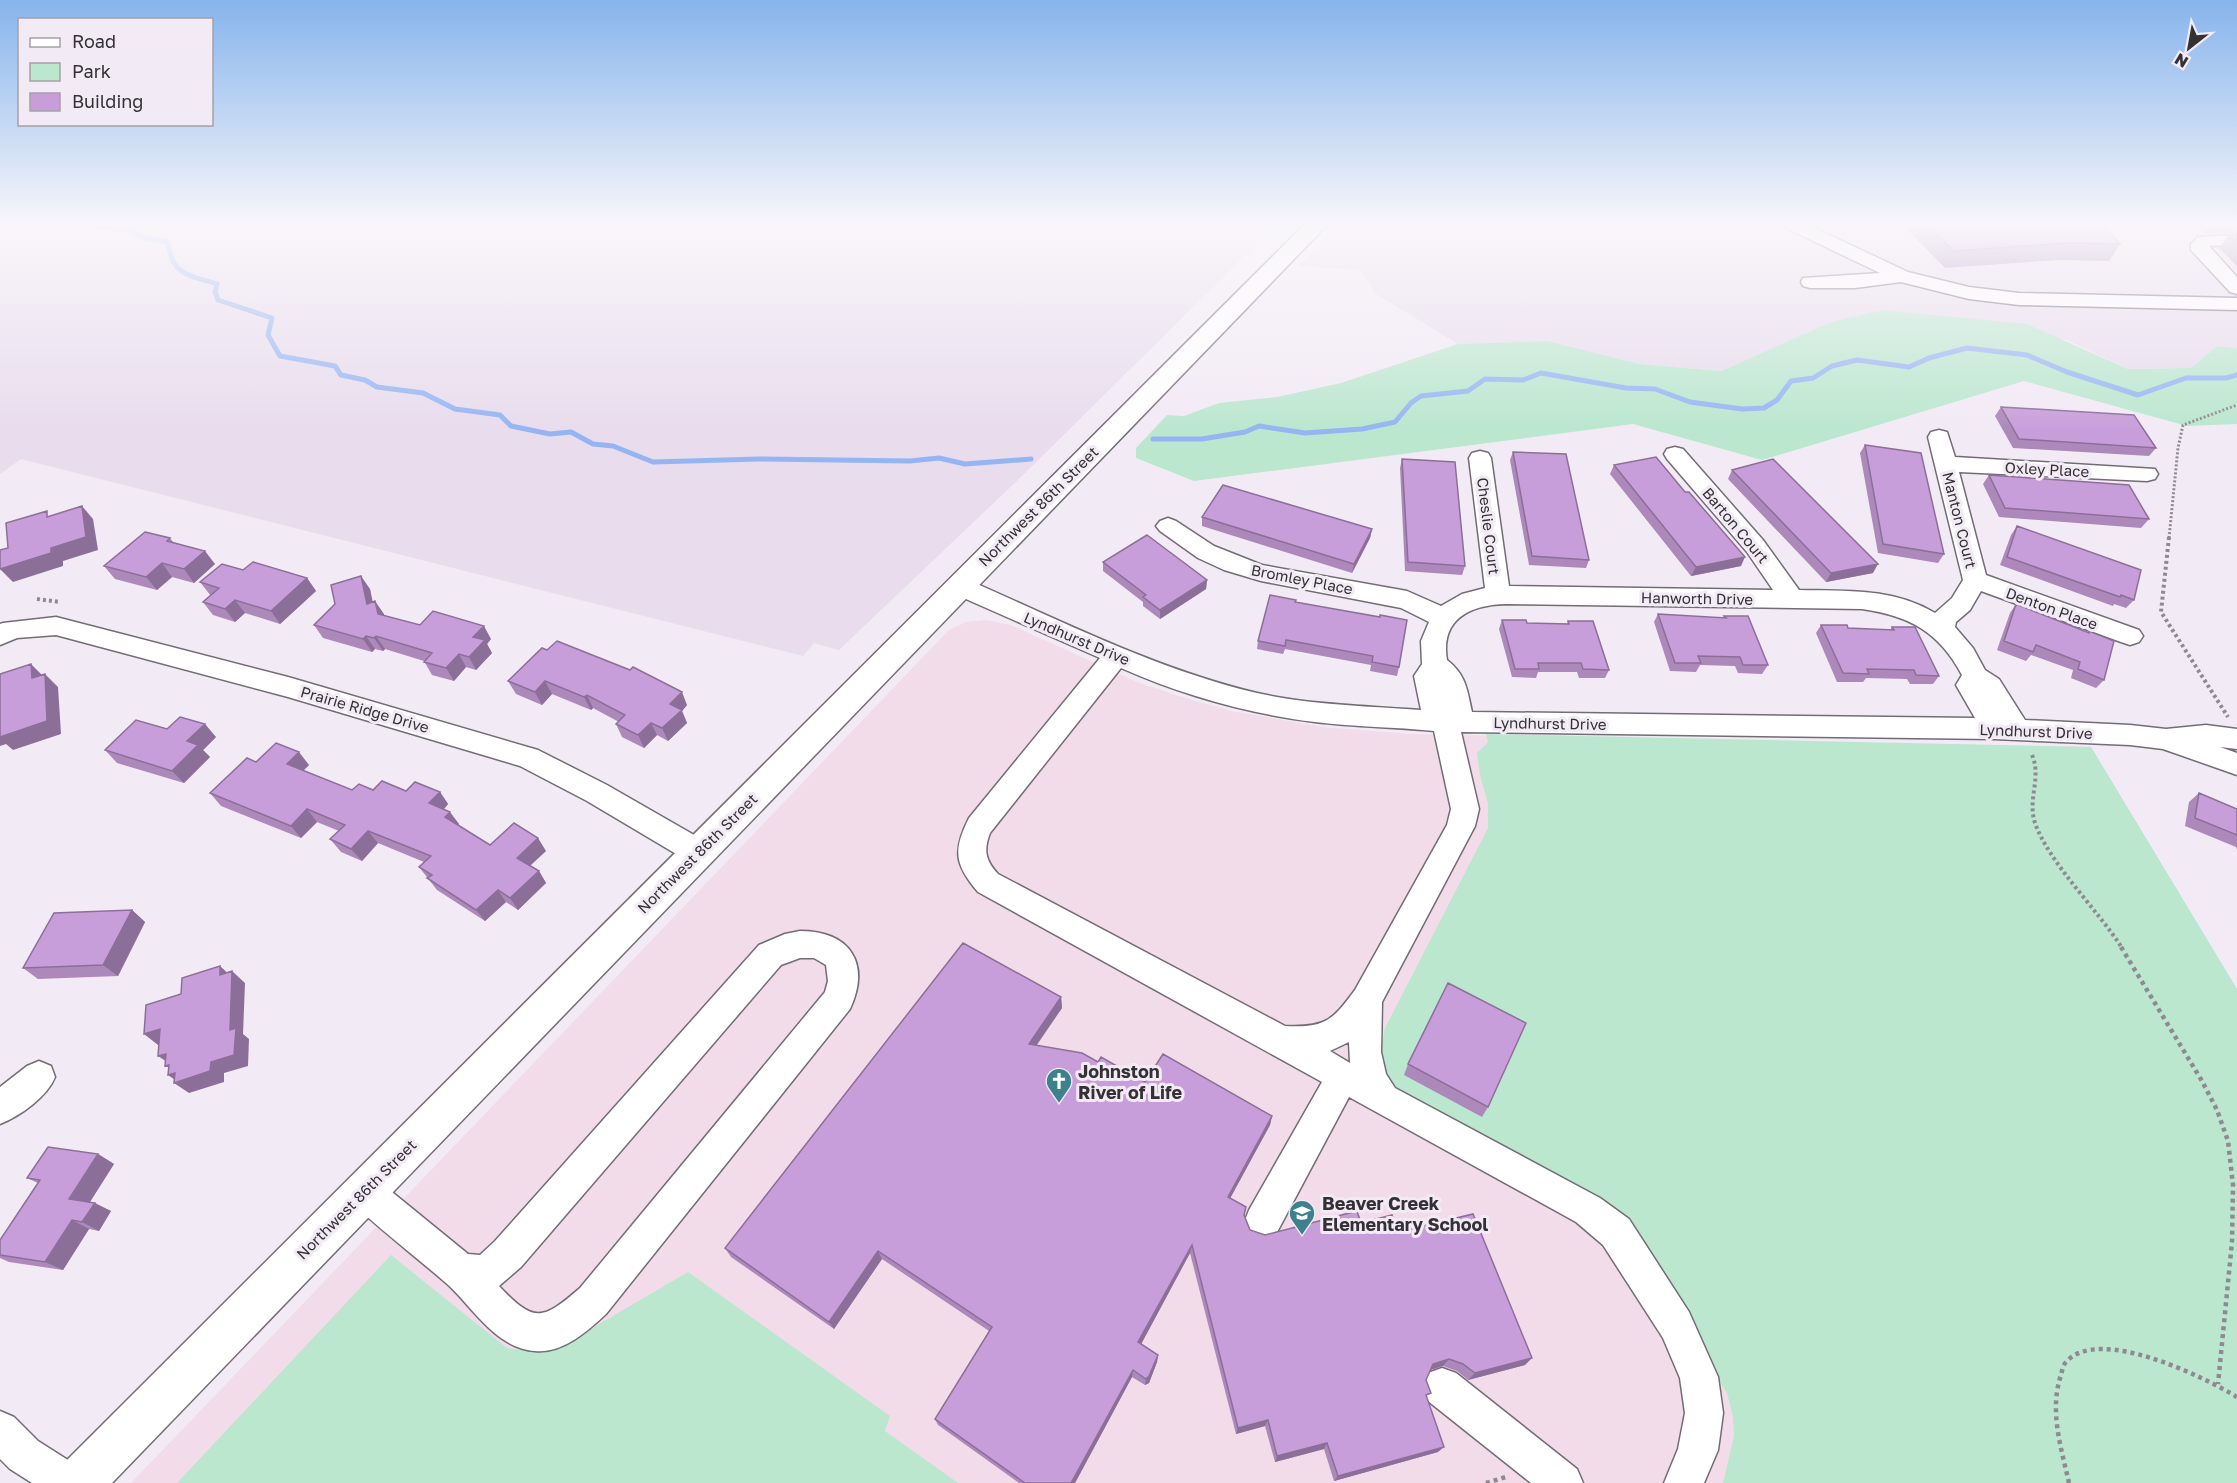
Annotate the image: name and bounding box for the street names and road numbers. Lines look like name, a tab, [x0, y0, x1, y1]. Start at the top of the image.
street label: Northwest 86th Street	[974, 442, 1102, 570]
street label: Oxley Place	[2004, 458, 2090, 480]
street label: Manton Court	[1939, 470, 1981, 570]
street label: Cheslie Court	[1474, 476, 1504, 576]
street label: Barton Court	[1699, 484, 1773, 566]
street label: Bromley Place	[1250, 560, 1355, 598]
street label: Denton Place	[2004, 583, 2101, 633]
street label: Hanworth Drive	[1641, 588, 1754, 608]
street label: Lyndhurst Drive	[1021, 608, 1133, 669]
street label: Prairie Ridge Drive	[299, 682, 432, 736]
street label: Lyndhurst Drive	[1493, 713, 1607, 733]
street label: Lyndhurst Drive	[1979, 720, 2093, 742]
street label: Northwest 86th Street	[633, 789, 761, 917]
street label: Northwest 86th Street	[292, 1135, 420, 1263]

